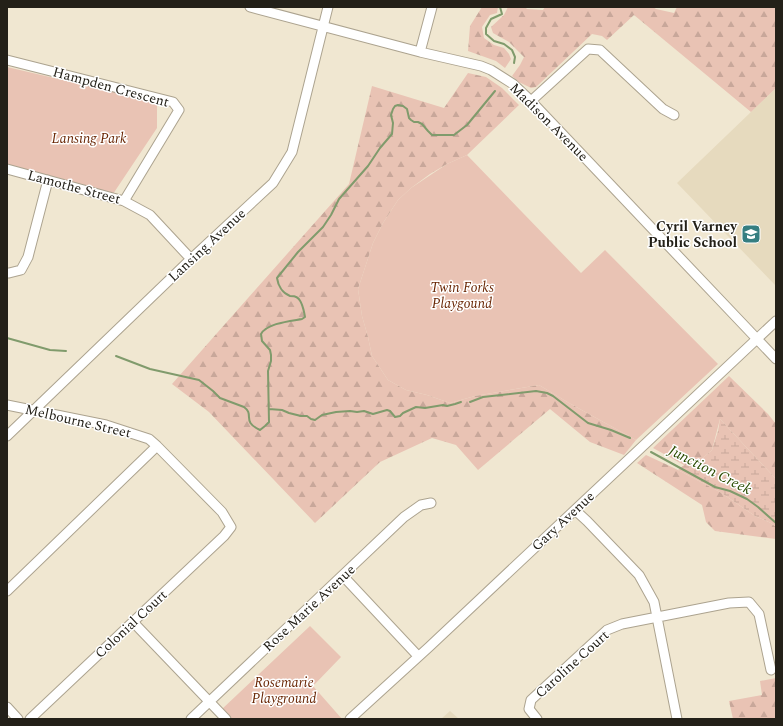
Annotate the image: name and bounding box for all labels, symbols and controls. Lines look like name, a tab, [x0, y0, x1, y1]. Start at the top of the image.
street label: Hampden Crescent	[51, 61, 172, 113]
street label: Madison Avenue	[505, 78, 593, 166]
park label: Lansing Park	[52, 128, 127, 149]
street label: Lamothe Street	[25, 165, 123, 209]
street label: Lansing Avenue	[163, 203, 251, 287]
place label: Cyril Varney Public School	[648, 216, 738, 253]
school or university icon: Cyril Varney Public School	[740, 223, 762, 245]
park label: Twin Forks Playgound	[430, 277, 494, 314]
street label: Melbourne Street	[23, 399, 133, 443]
water label: Junction Creek	[663, 439, 756, 501]
street label: Gary Avenue	[527, 486, 599, 556]
street label: Rose Marie Avenue	[258, 559, 360, 657]
street label: Colonial Court	[90, 585, 172, 663]
street label: Caroline Court	[530, 625, 614, 703]
park label: Rosemarie Playground	[252, 672, 316, 709]

